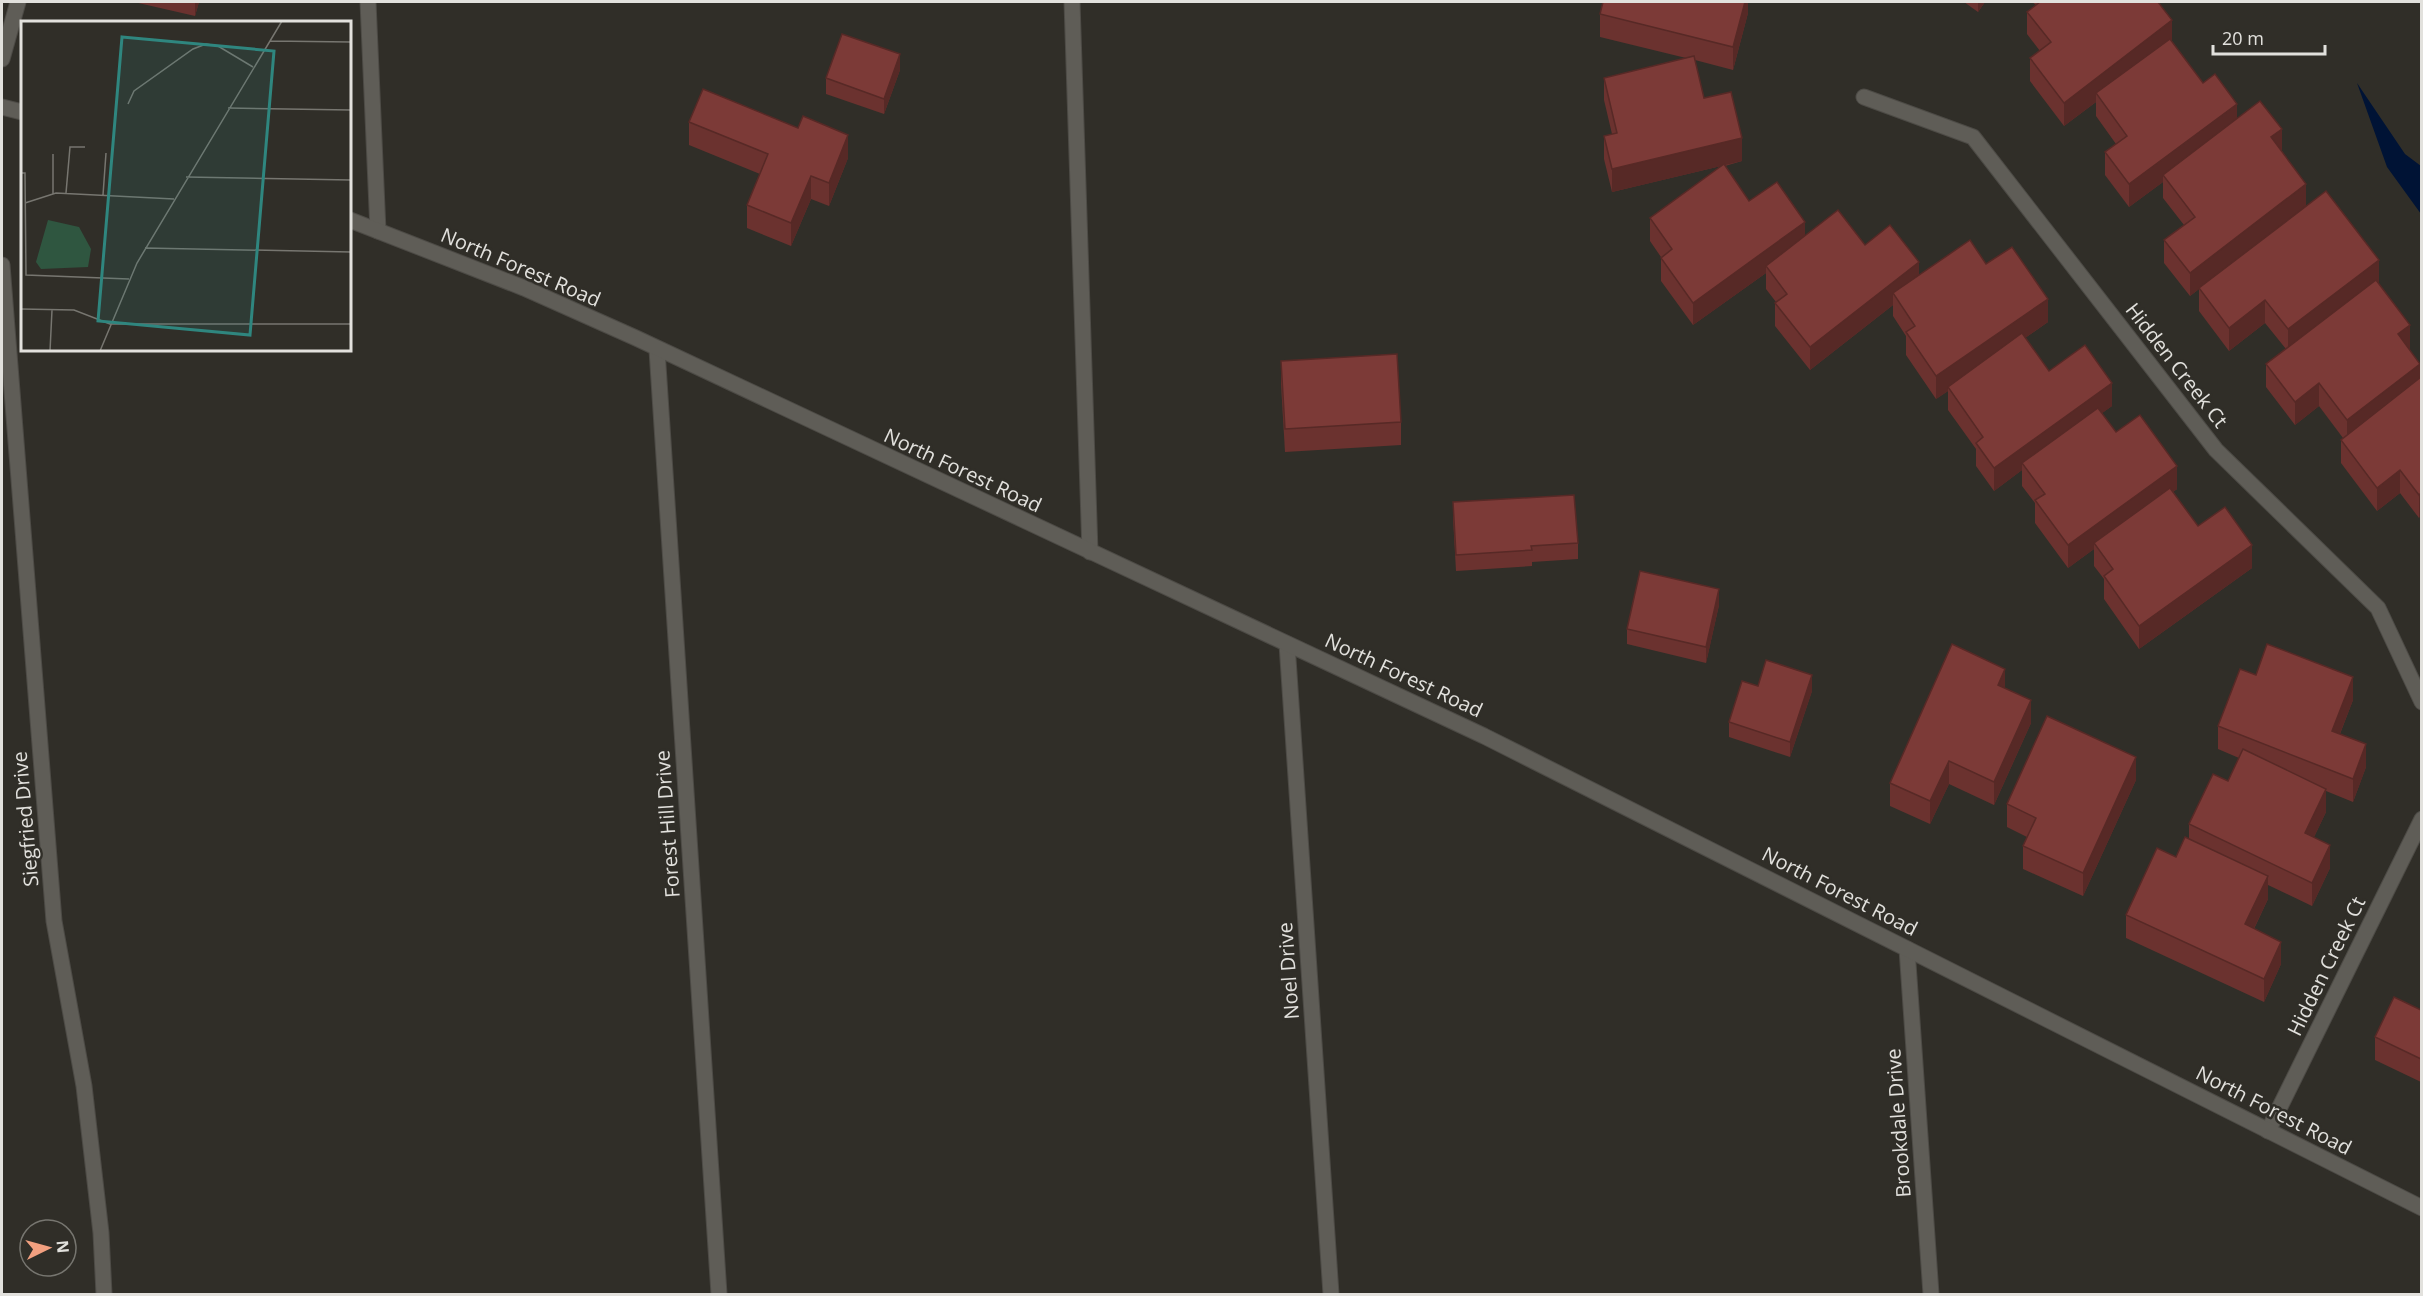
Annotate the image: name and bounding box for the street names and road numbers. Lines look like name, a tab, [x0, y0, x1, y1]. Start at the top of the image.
street label: North Forest Road	[437, 221, 605, 313]
street label: Hidden Creek Ct	[2120, 297, 2234, 433]
street label: North Forest Road	[880, 422, 1046, 518]
street label: North Forest Road	[1321, 627, 1487, 723]
street label: Forest Hill Drive	[648, 749, 686, 899]
street label: Siegfried Drive	[6, 750, 44, 888]
street label: North Forest Road	[1758, 840, 1922, 942]
street label: Hidden Creek Ct	[2281, 892, 2371, 1040]
street label: Noel Drive	[1271, 921, 1305, 1021]
street label: Brookdale Drive	[1879, 1048, 1917, 1198]
street label: North Forest Road	[2192, 1059, 2356, 1161]

